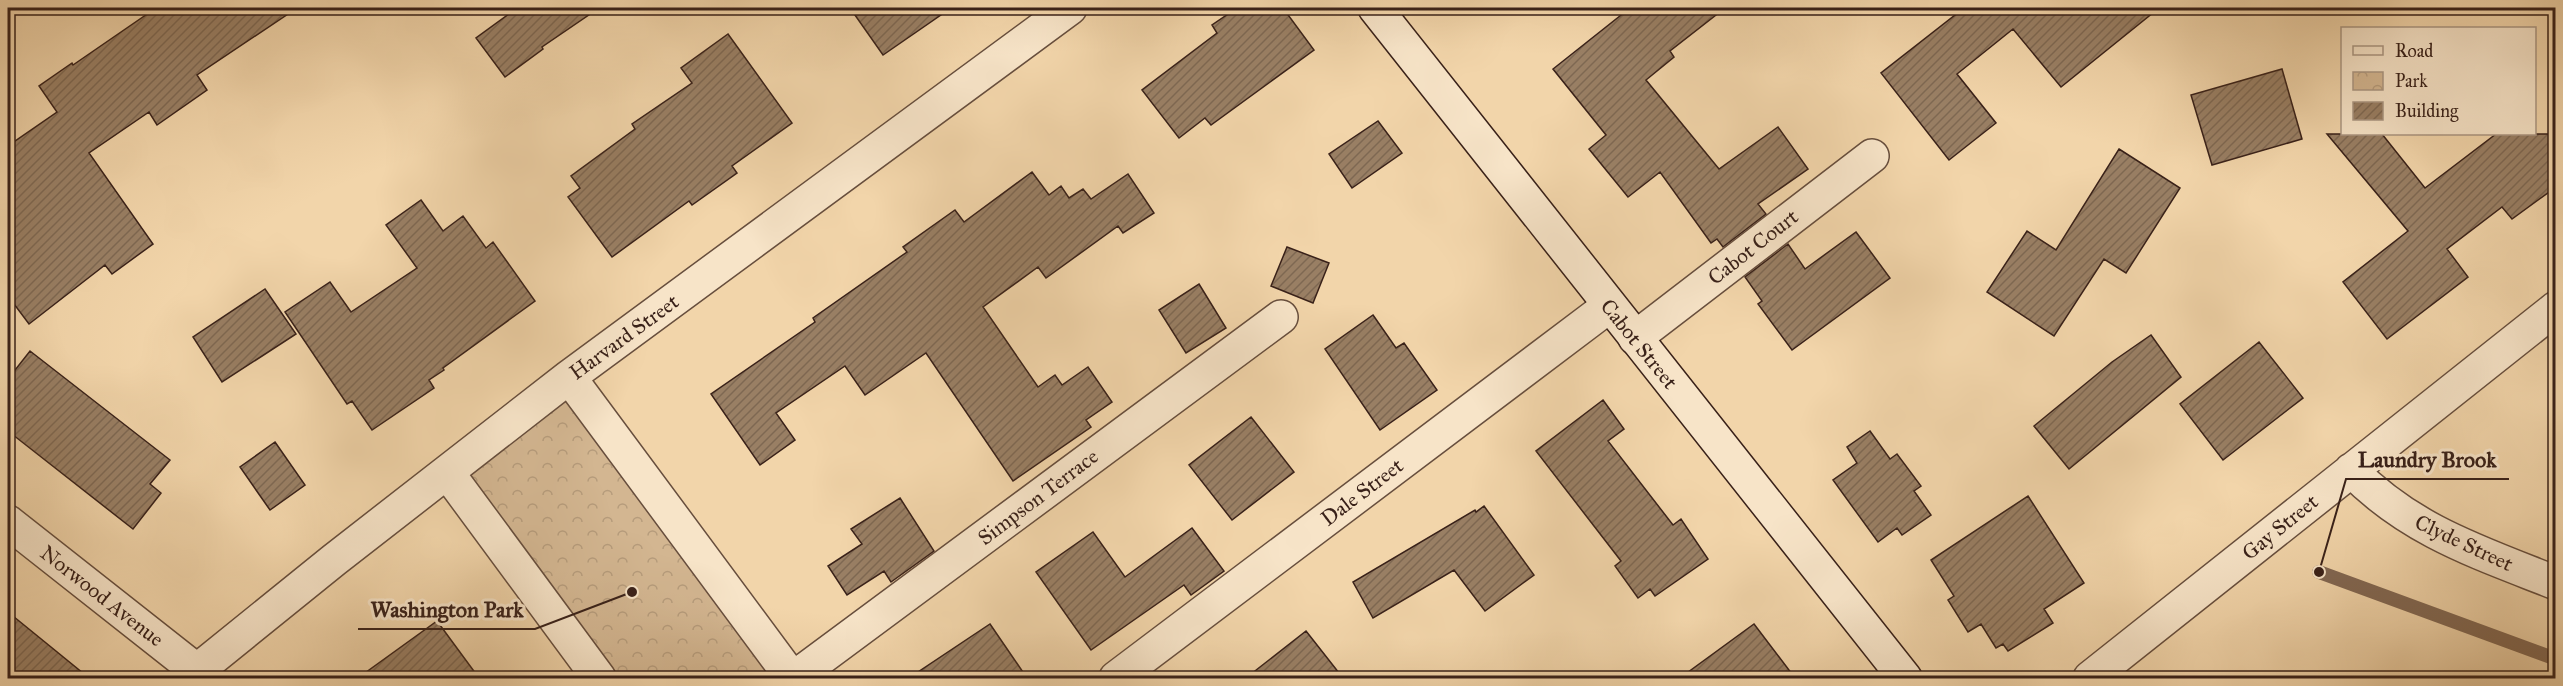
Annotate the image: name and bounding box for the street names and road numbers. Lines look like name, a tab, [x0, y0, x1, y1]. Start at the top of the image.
street label: Cabot Court	[1703, 203, 1804, 290]
street label: Harvard Street	[564, 288, 684, 385]
street label: Cabot Street	[1595, 294, 1684, 395]
street label: Simpson Terrace	[973, 443, 1104, 551]
street label: Dale Street	[1316, 452, 1409, 531]
street label: Gay Street	[2237, 488, 2324, 566]
street label: Clyde Street	[2411, 509, 2518, 577]
street label: Norwood Avenue	[35, 540, 169, 652]

